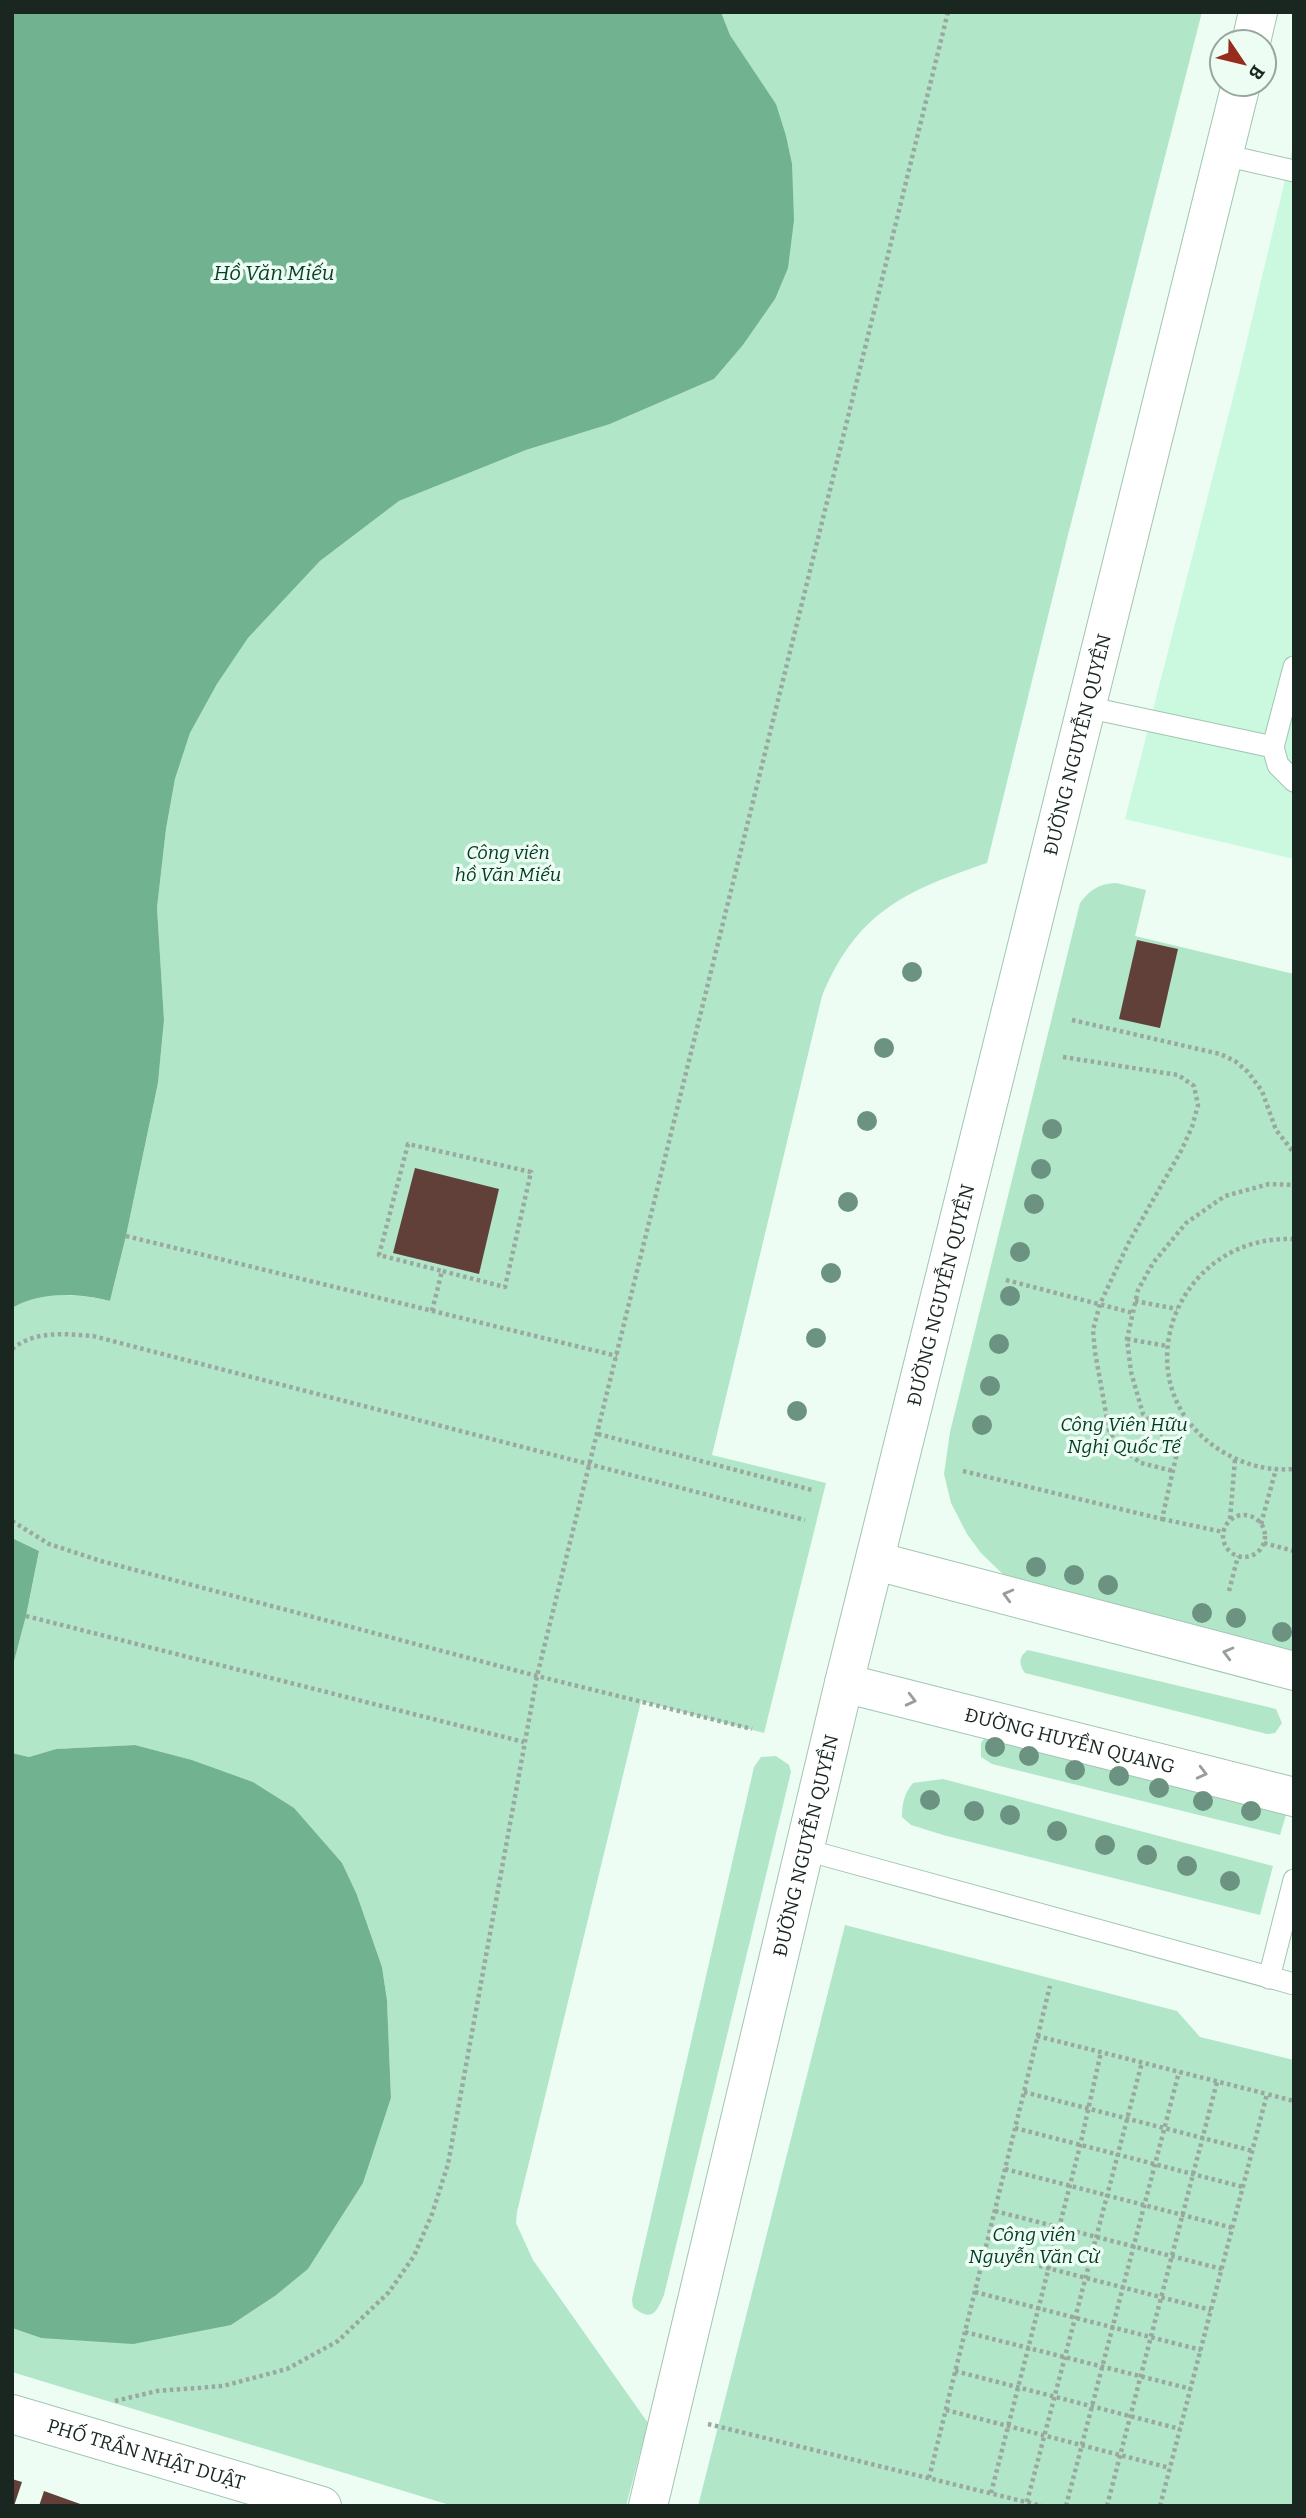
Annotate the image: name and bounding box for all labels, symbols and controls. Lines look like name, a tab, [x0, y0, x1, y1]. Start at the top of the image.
north arrow	[1208, 28, 1278, 98]
text: B	[1244, 61, 1269, 84]
water label: Hồ Văn Miếu	[214, 260, 334, 286]
street label: ĐƯỜNG NGUYỄN QUYỀN	[1039, 631, 1116, 858]
park label: Công viên hồ Văn Miếu	[455, 841, 561, 886]
street label: ĐƯỜNG NGUYỄN QUYỀN	[902, 1182, 979, 1408]
park label: Công Viên Hữu Nghị Quốc Tế	[1060, 1413, 1188, 1458]
one-way arrow	[1002, 1589, 1014, 1603]
one-way arrow	[1222, 1647, 1234, 1661]
one-way arrow	[904, 1692, 916, 1706]
street label: ĐƯỜNG HUYỀN QUANG	[962, 1703, 1177, 1778]
street label: ĐƯỜNG NGUYỄN QUYỀN	[768, 1732, 843, 1959]
one-way arrow	[1196, 1765, 1208, 1779]
park label: Công viên Nguyễn Văn Cừ	[969, 2223, 1101, 2268]
street label: PHỐ TRẦN NHẬT DUẬT	[45, 2414, 248, 2495]

